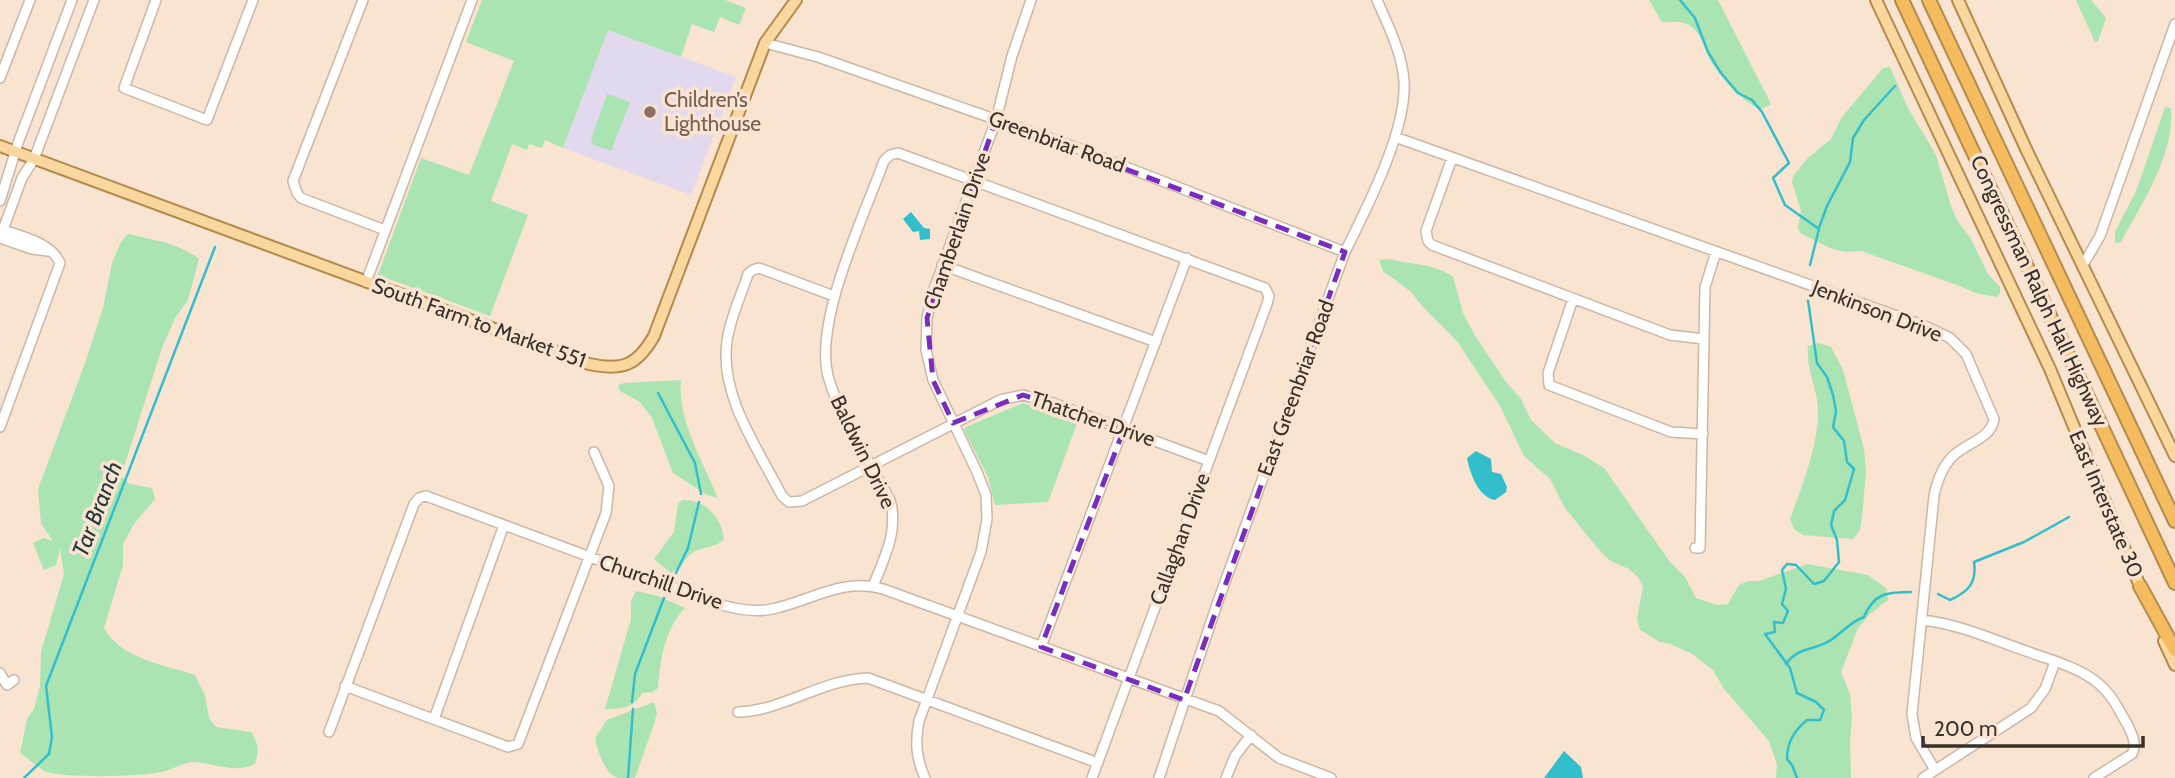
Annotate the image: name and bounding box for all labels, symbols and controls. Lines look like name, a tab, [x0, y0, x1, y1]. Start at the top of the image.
place label: Children’s Lighthouse	[664, 87, 761, 136]
marker: Children’s Lighthouse	[642, 104, 658, 120]
street label: Greenbriar Road	[986, 105, 1129, 178]
street label: Chamberlain Drive	[918, 149, 995, 313]
street label: Congressman Ralph Hall Highway	[1965, 151, 2114, 431]
street label: South Farm to Market 551	[369, 272, 589, 373]
street label: Jenkinson Drive	[1808, 274, 1946, 347]
street label: East Greenbriar Road	[1252, 296, 1339, 479]
street label: Thatcher Drive	[1028, 386, 1159, 451]
street label: Baldwin Drive	[825, 391, 902, 512]
street label: East Interstate 30	[2064, 426, 2149, 581]
water label: Tar Branch	[66, 457, 128, 561]
street label: Callaghan Drive	[1144, 469, 1215, 608]
street label: Churchill Drive	[596, 549, 726, 614]
scale bar	[1923, 704, 2144, 748]
text: 200 m	[1934, 716, 1997, 741]

